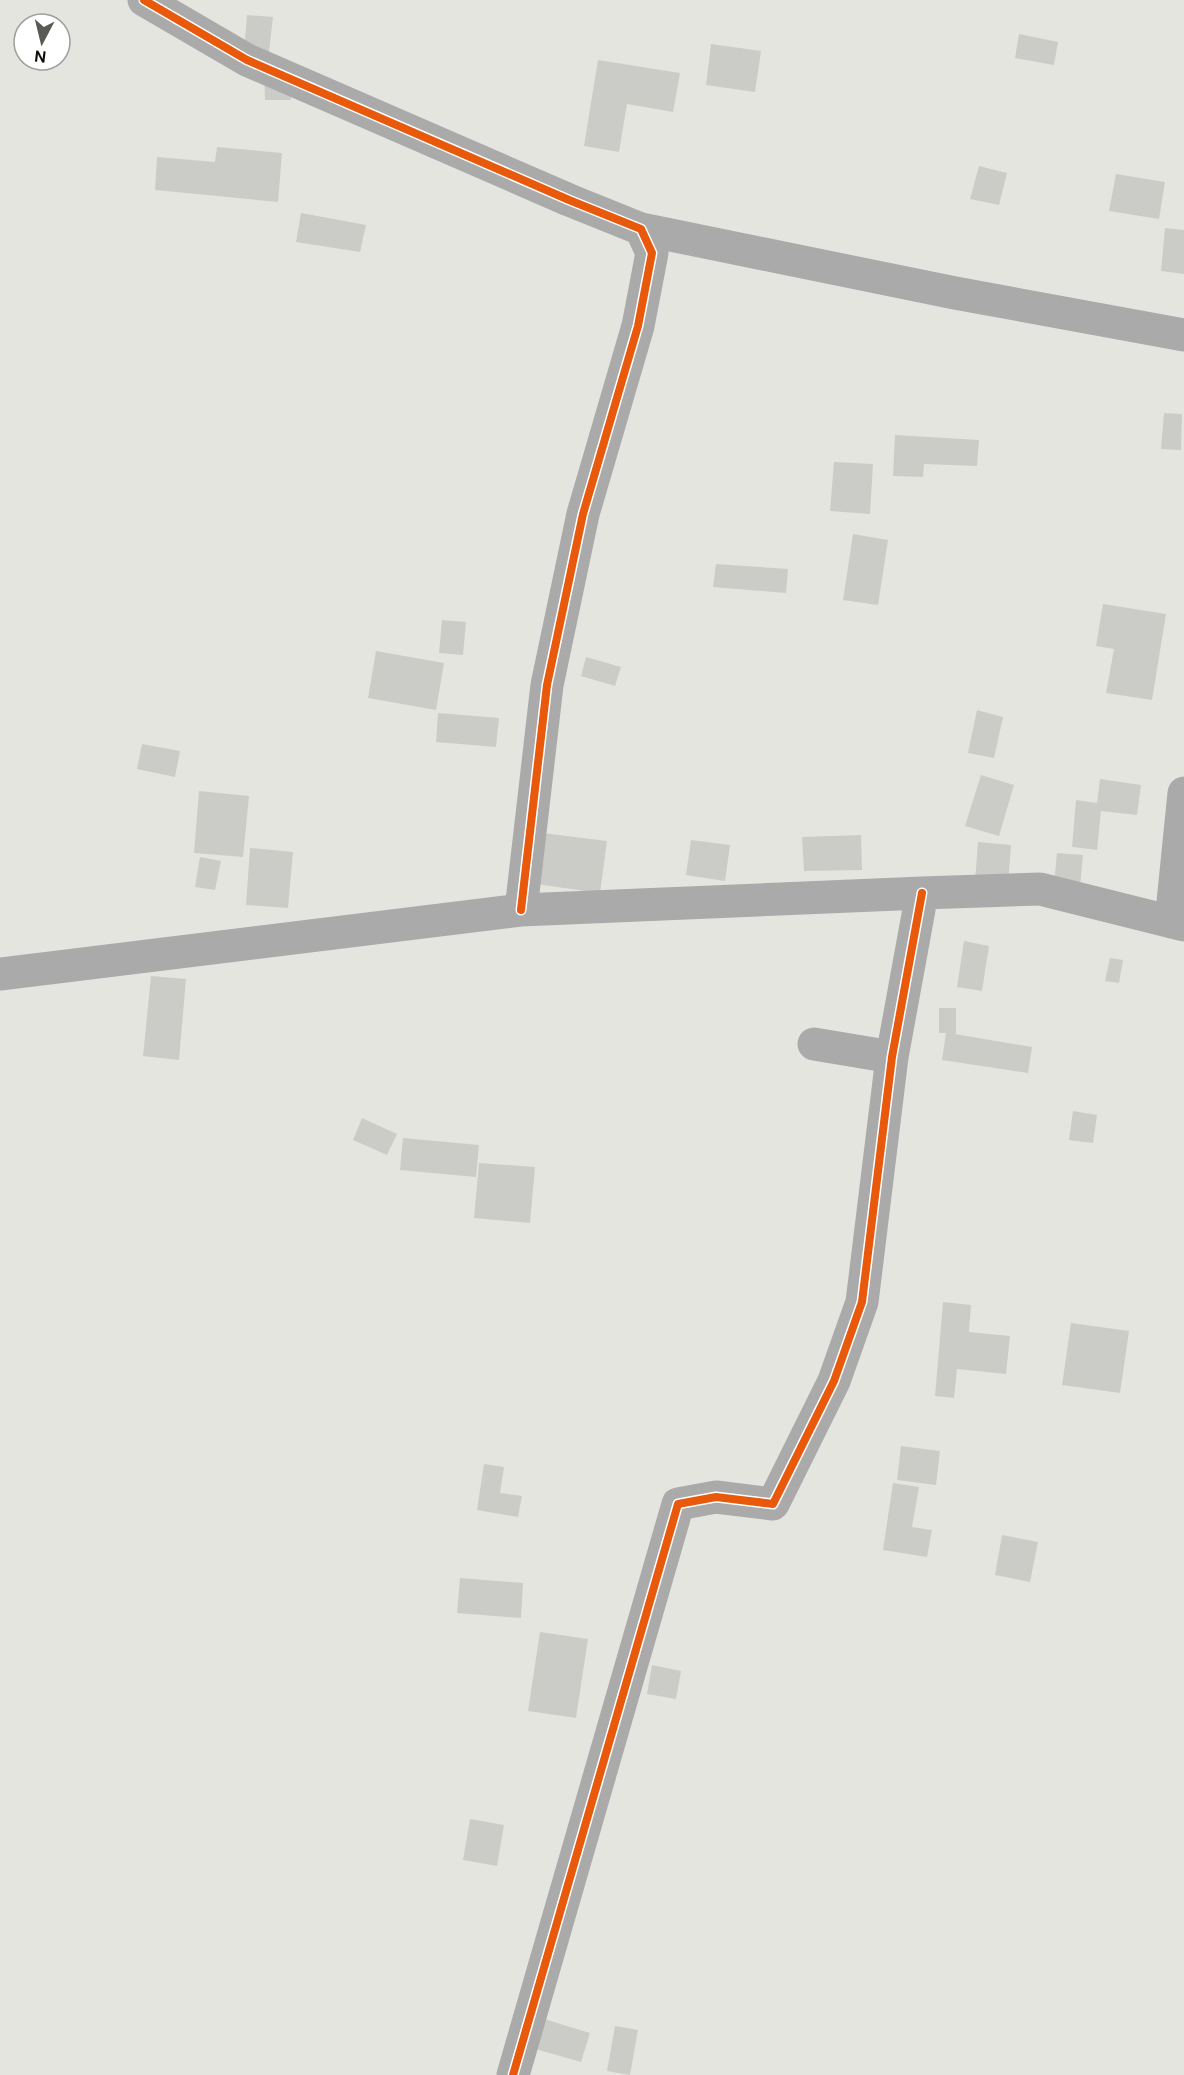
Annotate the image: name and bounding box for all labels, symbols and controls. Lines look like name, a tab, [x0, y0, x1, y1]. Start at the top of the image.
north arrow	[12, 12, 72, 72]
text: N	[33, 45, 47, 68]

